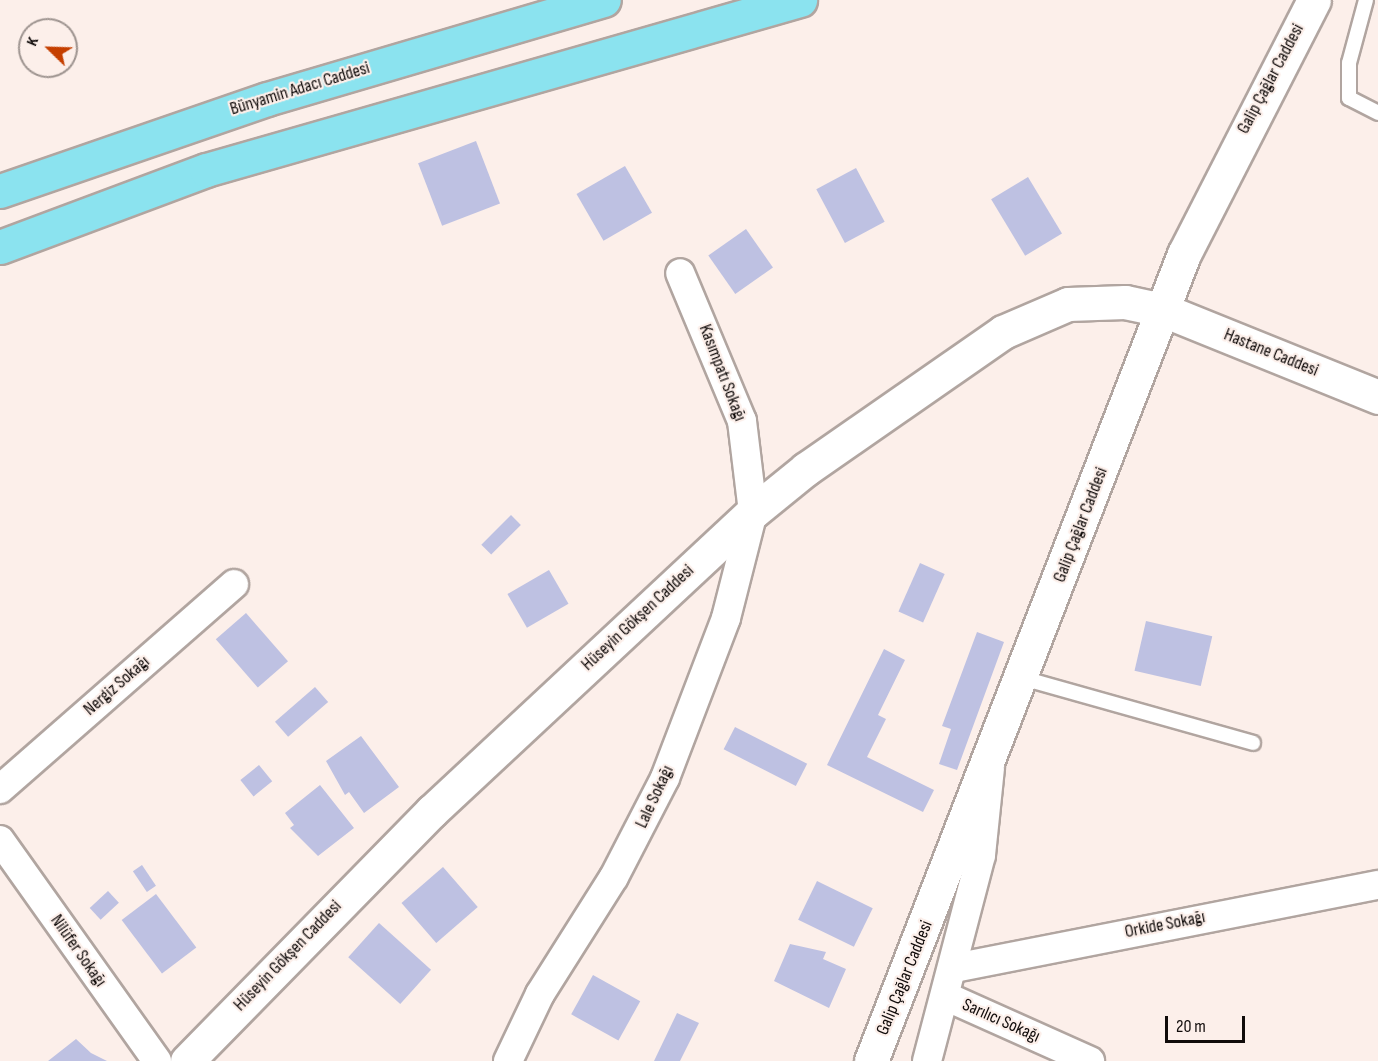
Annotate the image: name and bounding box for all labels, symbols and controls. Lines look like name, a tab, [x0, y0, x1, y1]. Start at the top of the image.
north arrow	[18, 18, 78, 78]
street label: Galip Çağlar Caddesi	[1233, 20, 1309, 138]
text: K	[23, 34, 43, 49]
street label: Bünyamin Adacı Caddesi	[228, 57, 372, 121]
street label: Kasımpatı Sokağı	[694, 322, 750, 424]
street label: Hastane Caddesi	[1221, 324, 1321, 382]
street label: Galip Çağlar Caddesi	[1049, 464, 1113, 586]
street label: Hüseyin Gökşen Caddesi	[577, 560, 699, 676]
street label: Nergiz Sokağı	[80, 651, 154, 721]
street label: Lale Sokağı	[631, 762, 679, 832]
street label: Hüseyin Gökşen Caddesi	[230, 896, 346, 1016]
street label: Orkide Sokağı	[1123, 907, 1207, 943]
street label: Nilüfer Sokağı	[45, 911, 111, 991]
street label: Galip Çağlar Caddesi	[872, 918, 938, 1038]
street label: Sarılıcı Sokağı	[959, 994, 1043, 1048]
scale bar	[1168, 1004, 1248, 1042]
text: 20 m	[1176, 1016, 1206, 1037]

